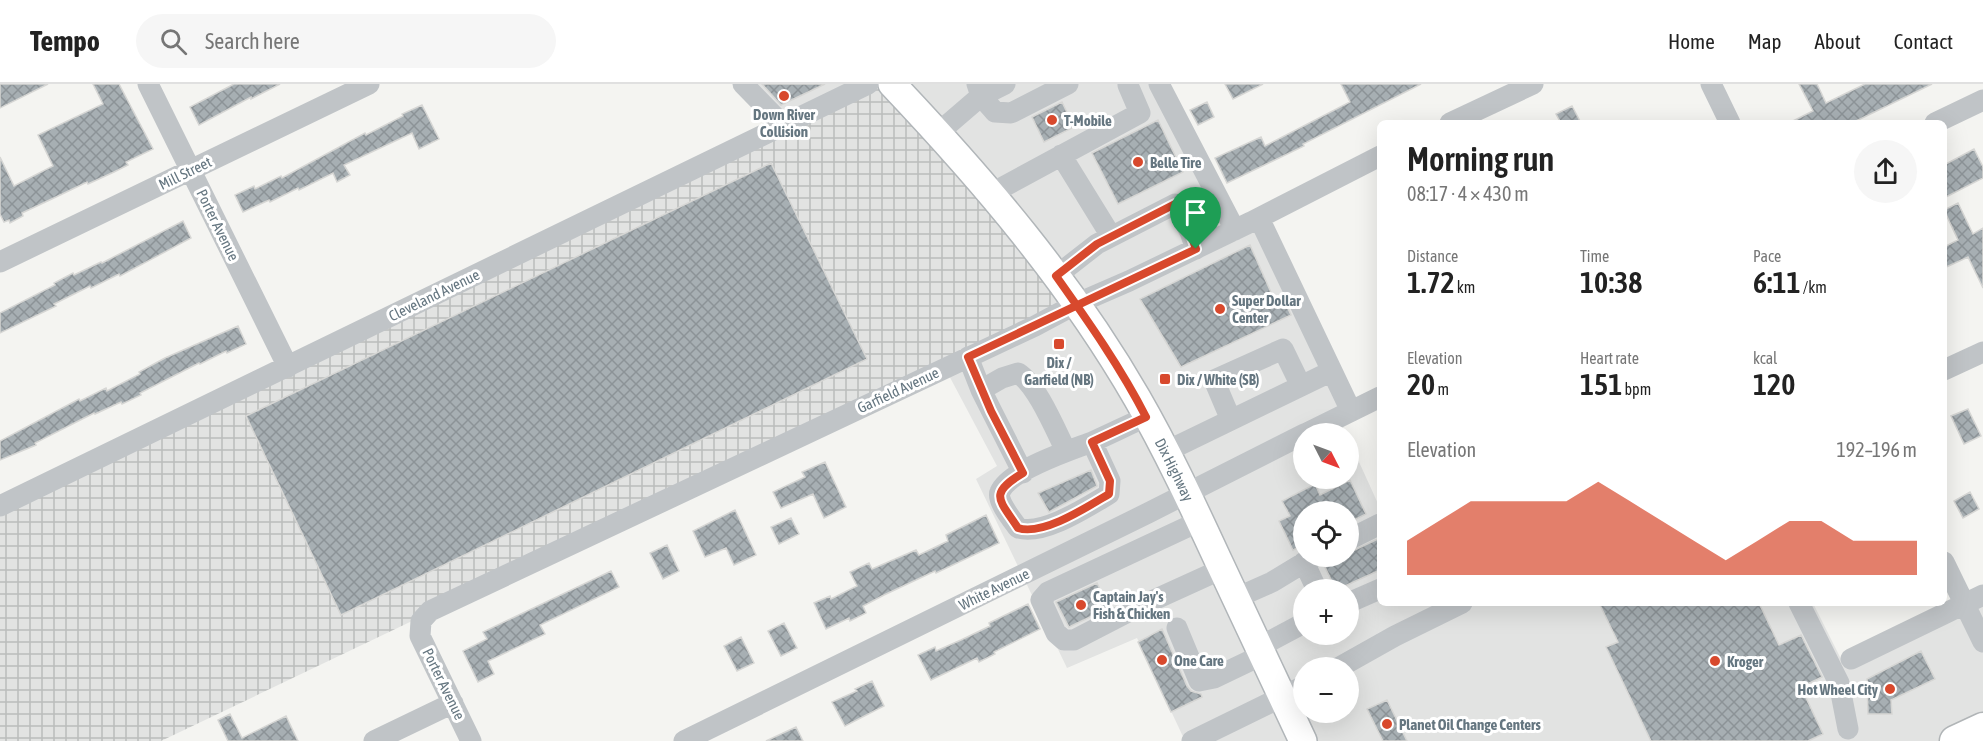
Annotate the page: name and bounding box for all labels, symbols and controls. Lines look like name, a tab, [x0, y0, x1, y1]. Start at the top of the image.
search box	[136, 14, 556, 68]
text: Tempo	[30, 25, 100, 57]
icon: search	[157, 25, 190, 58]
text: Search here	[205, 28, 300, 54]
text: Home	[1668, 29, 1715, 53]
text: Map	[1748, 29, 1782, 53]
text: About	[1815, 29, 1861, 53]
text: Contact	[1894, 29, 1953, 53]
marker: Down River Collision	[777, 89, 791, 103]
place label: Down River Collision	[753, 106, 815, 140]
place label: T-Mobile	[1064, 112, 1112, 129]
marker: T-Mobile	[1045, 113, 1059, 127]
text: Morning run	[1407, 140, 1554, 178]
button: share	[1854, 140, 1917, 203]
street label: Mill Street	[156, 153, 214, 193]
place label: Belle Tire	[1150, 154, 1202, 171]
marker: Belle Tire	[1131, 155, 1145, 169]
text: 08:17 · 4 × 430 m	[1407, 182, 1529, 205]
street label: Porter Avenue	[193, 186, 243, 264]
pin	[1170, 187, 1221, 249]
icon: arrive	[1179, 196, 1212, 229]
text: Distance	[1407, 247, 1458, 265]
text: Time	[1580, 247, 1609, 265]
text: Pace	[1753, 247, 1781, 265]
text: 1.72	[1407, 265, 1455, 299]
text: 10:38	[1580, 265, 1642, 299]
text: 6:11	[1753, 265, 1801, 299]
street label: Cleveland Avenue	[386, 266, 482, 324]
text: km	[1455, 278, 1475, 296]
text: /km	[1801, 278, 1827, 296]
place label: Super Dollar Center	[1232, 292, 1301, 326]
marker: Super Dollar Center	[1213, 302, 1227, 316]
marker: Dix / Garfield (NB)	[1052, 337, 1066, 351]
text: Elevation	[1407, 349, 1462, 367]
text: Heart rate	[1580, 349, 1639, 367]
text: kcal	[1753, 349, 1777, 367]
place label: Dix / Garfield (NB)	[1024, 354, 1094, 388]
street label: Garfield Avenue	[854, 364, 942, 416]
text: 20	[1407, 367, 1435, 401]
text: 151	[1580, 367, 1622, 401]
text: 120	[1753, 367, 1795, 401]
place label: Dix / White (SB)	[1177, 371, 1259, 388]
marker: Dix / White (SB)	[1158, 372, 1172, 386]
text: m	[1435, 380, 1449, 398]
text: bpm	[1622, 380, 1651, 398]
north arrow	[1293, 423, 1359, 489]
map controls	[1293, 423, 1359, 723]
street label: Dix Highway	[1152, 435, 1198, 504]
text: Elevation	[1407, 438, 1476, 461]
text: 192–196 m	[1836, 438, 1917, 461]
button: locate	[1293, 501, 1359, 567]
street label: White Avenue	[956, 565, 1032, 613]
button: +	[1293, 579, 1359, 645]
place label: Captain Jay's Fish & Chicken	[1093, 588, 1170, 622]
marker: Captain Jay's Fish & Chicken	[1074, 598, 1088, 612]
street label: Porter Avenue	[419, 645, 469, 723]
place label: One Care	[1174, 652, 1224, 669]
marker: One Care	[1155, 653, 1169, 667]
place label: Kroger	[1727, 653, 1764, 670]
marker: Kroger	[1708, 654, 1722, 668]
button: −	[1293, 657, 1359, 723]
place label: Hot Wheel City	[1797, 681, 1879, 698]
marker: Hot Wheel City	[1883, 682, 1897, 696]
place label: Planet Oil Change Centers	[1399, 716, 1542, 733]
marker: Planet Oil Change Centers	[1380, 717, 1394, 731]

